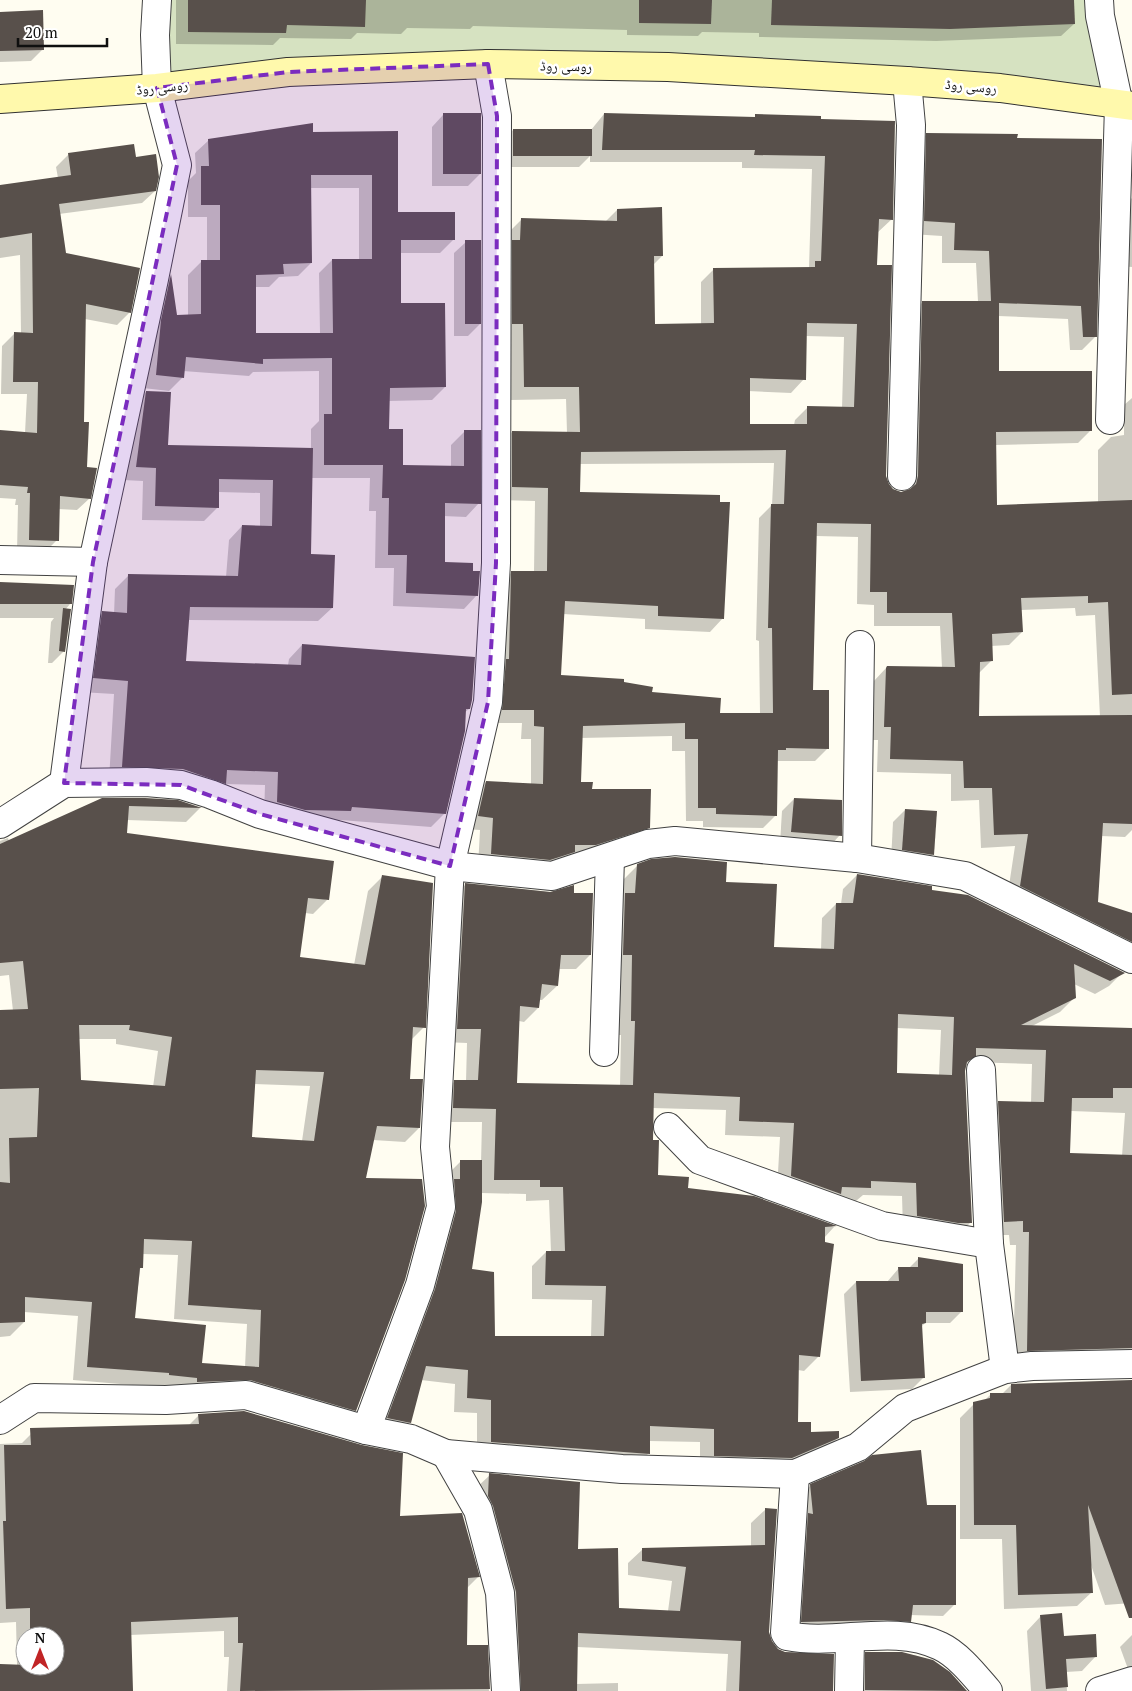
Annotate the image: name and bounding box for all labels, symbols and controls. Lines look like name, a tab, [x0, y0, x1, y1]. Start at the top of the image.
scale bar	[18, 15, 106, 47]
text: 20 m	[25, 22, 58, 42]
street label: روسی روڈ	[540, 56, 592, 75]
street label: روسی روڈ	[135, 74, 189, 99]
street label: روسی روڈ	[944, 74, 998, 97]
north arrow	[15, 1626, 65, 1676]
text: N	[35, 1628, 46, 1647]

